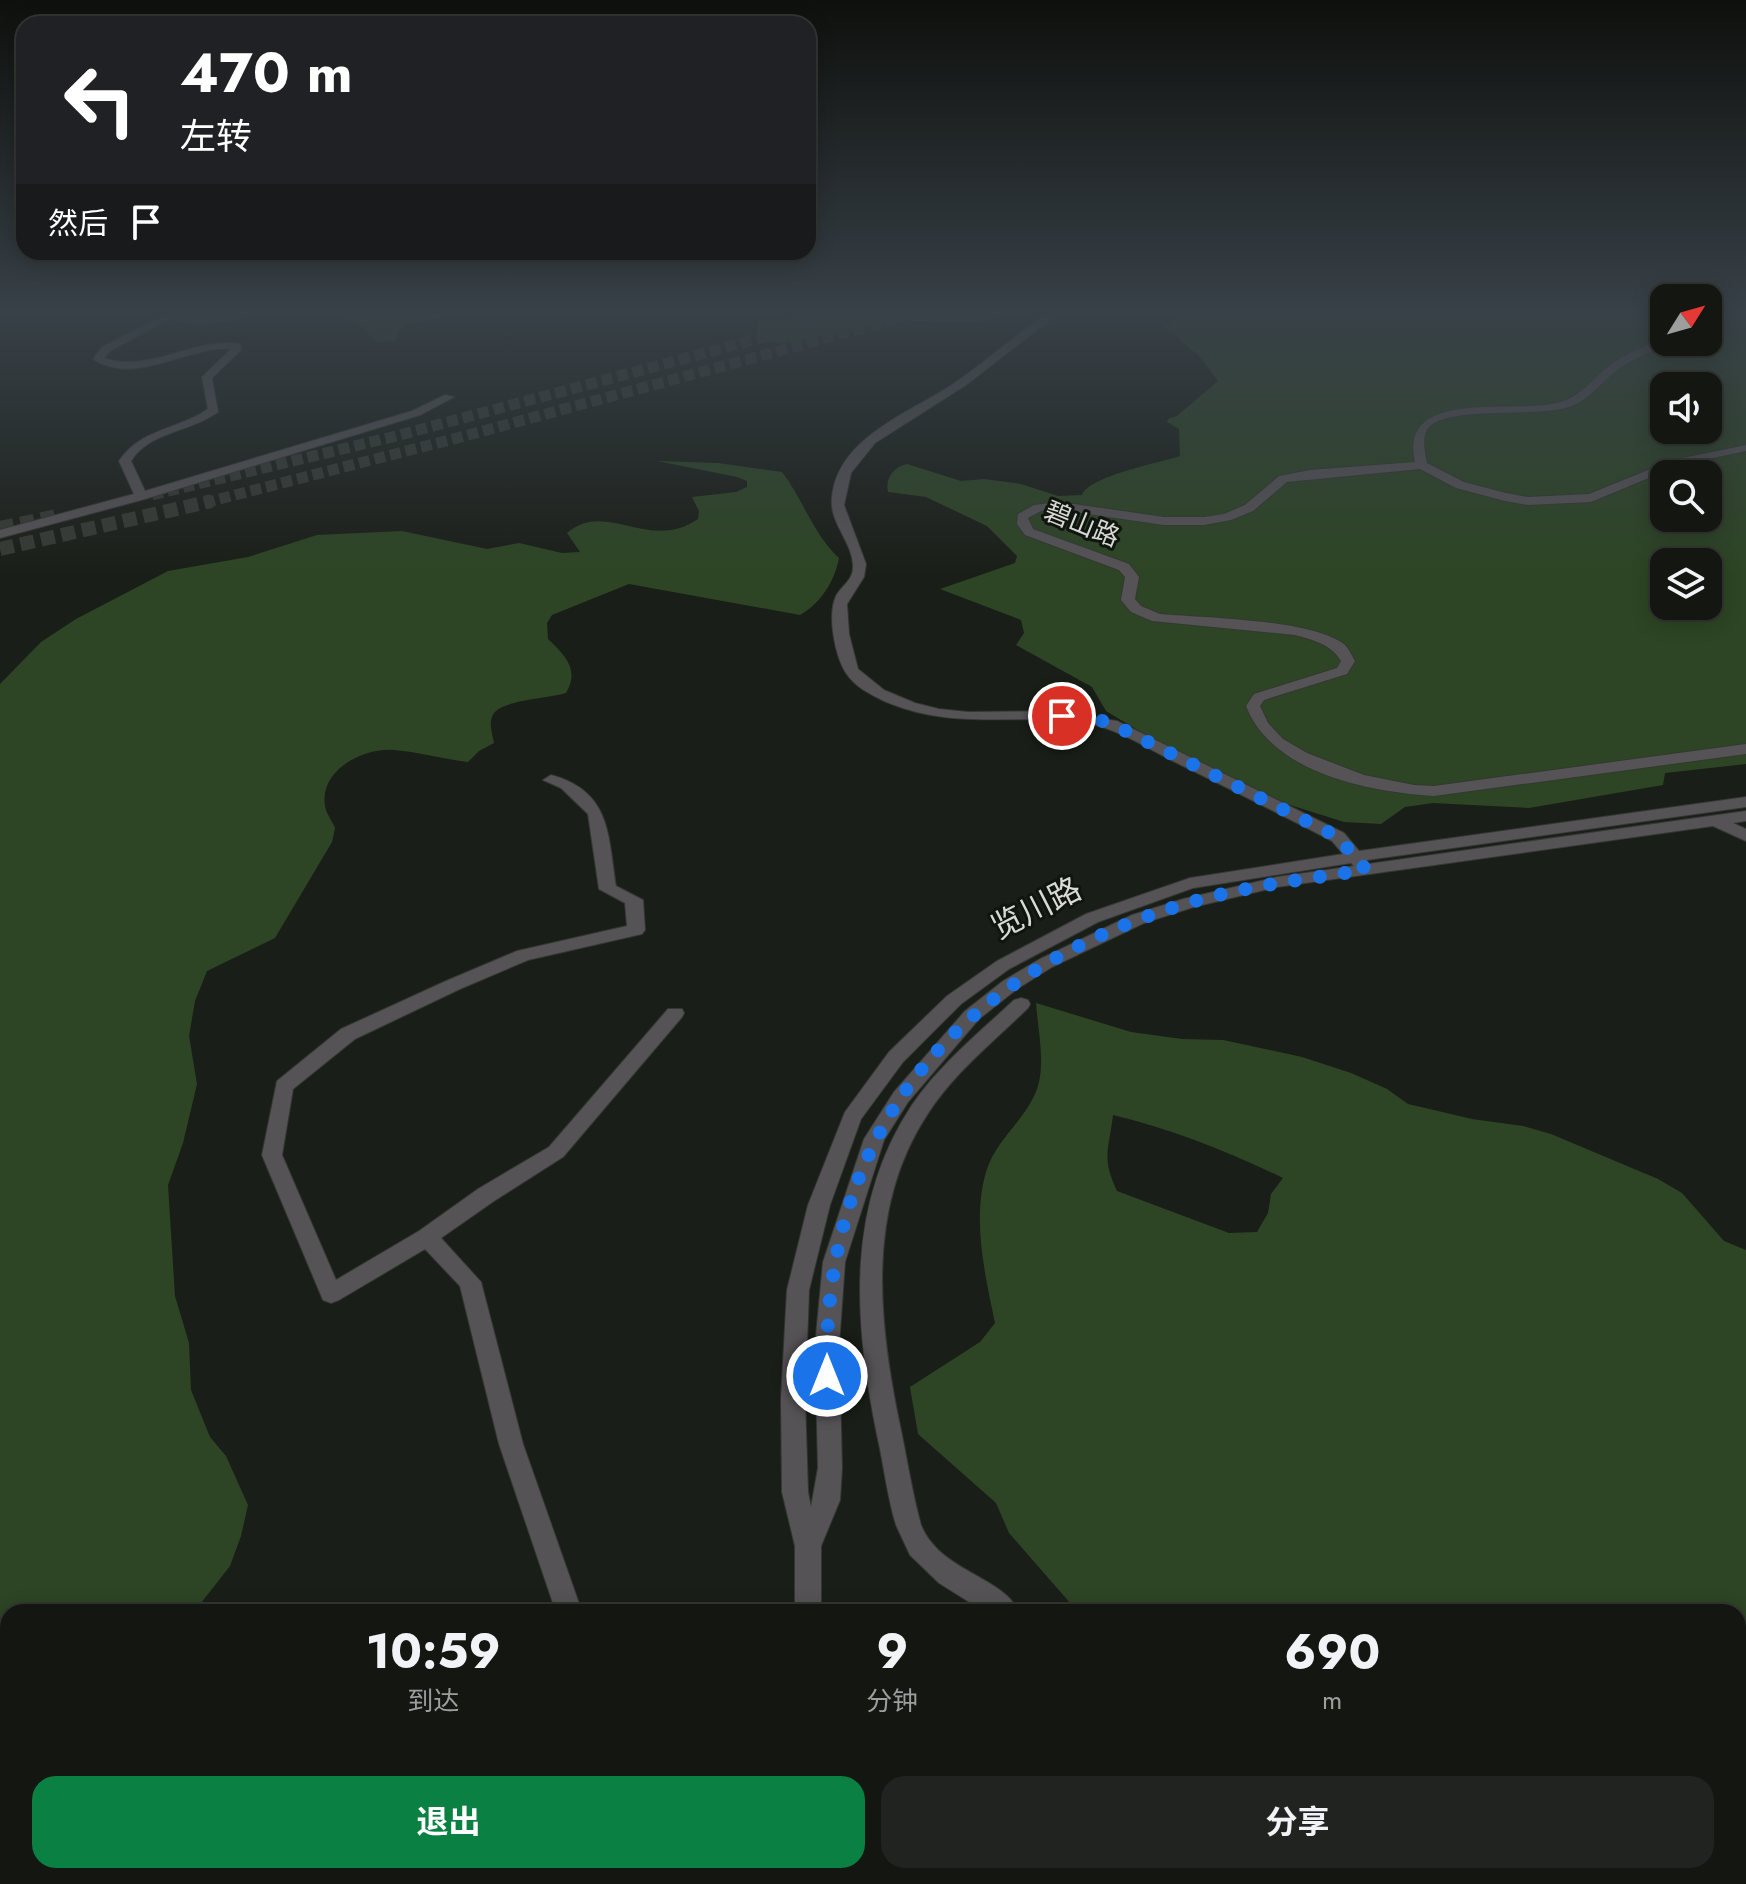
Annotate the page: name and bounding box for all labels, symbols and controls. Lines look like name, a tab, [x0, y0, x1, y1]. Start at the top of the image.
text: 470 m	[180, 32, 353, 113]
icon: left	[48, 48, 152, 152]
text: 左转	[180, 110, 252, 162]
icon: arrive	[124, 200, 168, 244]
text: 然后	[48, 202, 108, 245]
north arrow	[1650, 284, 1722, 356]
map controls	[1650, 284, 1722, 620]
button: sound	[1650, 372, 1722, 444]
button: search	[1650, 460, 1722, 532]
street label: 碧山路	[1039, 492, 1125, 556]
button: layers	[1650, 548, 1722, 620]
pin	[1028, 682, 1096, 750]
icon: arrive	[1040, 694, 1084, 738]
street label: 览川路	[983, 866, 1089, 950]
position arrow	[785, 1334, 869, 1418]
text: 10:59	[366, 1617, 501, 1686]
text: 9	[876, 1617, 908, 1686]
text: 690	[1284, 1618, 1380, 1687]
text: m	[1322, 1681, 1342, 1719]
text: 到达	[407, 1682, 459, 1720]
text: 分钟	[866, 1682, 918, 1720]
button: 退出	[32, 1776, 865, 1868]
button: 分享	[881, 1776, 1714, 1868]

